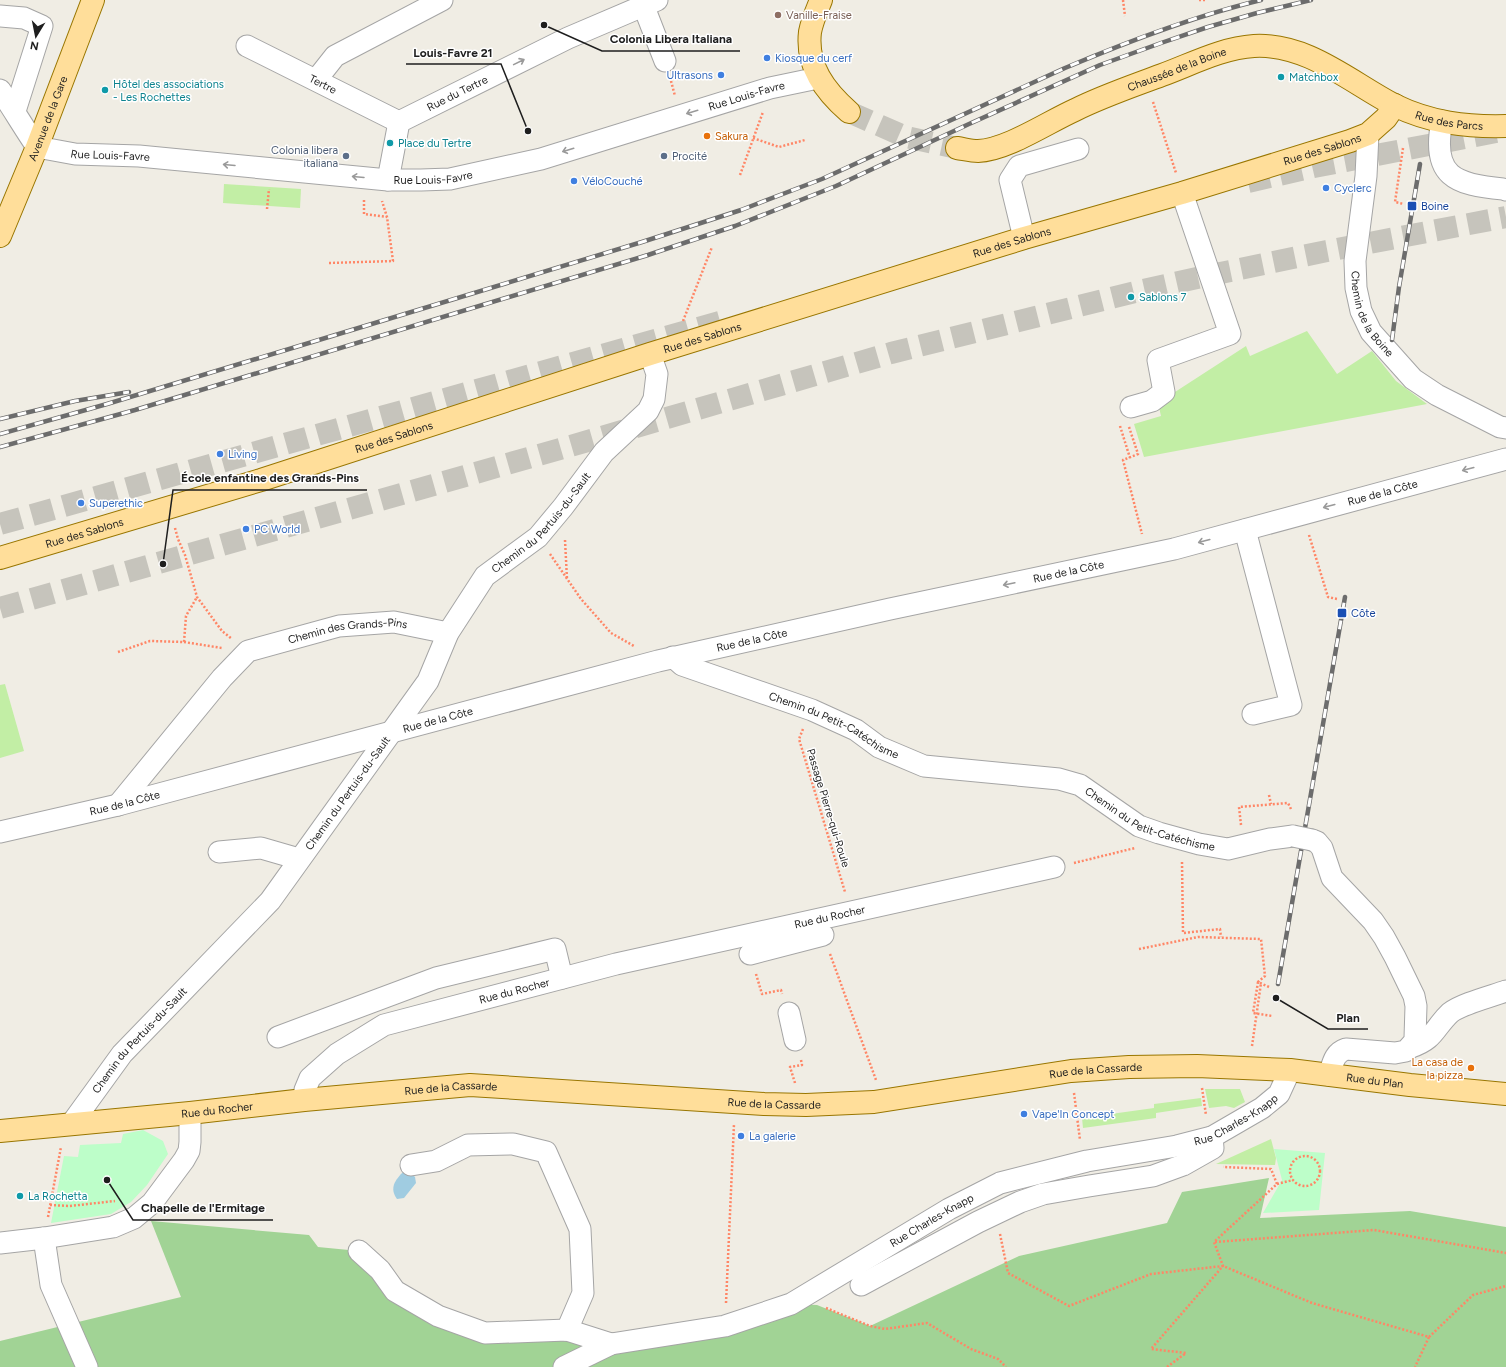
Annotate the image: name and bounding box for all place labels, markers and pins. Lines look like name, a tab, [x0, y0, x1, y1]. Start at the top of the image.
place label: Vanille-Fraise	[786, 9, 852, 22]
marker: Vanille-Fraise	[773, 10, 783, 20]
callout: Colonia Libera Italiana	[602, 27, 740, 51]
callout: Louis-Favre 21	[406, 40, 501, 64]
place label: Kiosque du cerf	[775, 52, 853, 65]
marker: Kiosque du cerf	[762, 53, 772, 63]
place label: Ultrasons	[667, 69, 713, 82]
marker: Ultrasons	[716, 70, 726, 80]
place label: Matchbox	[1289, 71, 1339, 84]
marker: Matchbox	[1276, 72, 1286, 82]
place label: Hôtel des associations - Les Rochettes	[113, 78, 224, 104]
marker: Hôtel des associations - Les Rochettes	[100, 85, 110, 95]
place label: Sakura	[715, 130, 748, 143]
marker: Sakura	[702, 131, 712, 141]
place label: Place du Tertre	[398, 137, 471, 150]
marker: Place du Tertre	[385, 138, 395, 148]
place label: Colonia libera italiana	[271, 144, 338, 170]
place label: Procité	[672, 150, 707, 163]
marker: Colonia libera italiana	[341, 151, 351, 161]
marker: Procité	[659, 151, 669, 161]
place label: VéloCouché	[582, 175, 643, 188]
marker: VéloCouché	[569, 176, 579, 186]
place label: Cyclerc	[1334, 182, 1372, 195]
marker: Cyclerc	[1321, 183, 1331, 193]
marker: Boine	[1406, 200, 1418, 212]
place label: Boine	[1421, 200, 1449, 213]
place label: Sablons 7	[1139, 291, 1187, 304]
marker: Sablons 7	[1126, 292, 1136, 302]
place label: Living	[228, 448, 257, 461]
marker: Living	[215, 449, 225, 459]
callout: École enfantine des Grands-Pins	[173, 466, 367, 490]
place label: Superethic	[89, 497, 143, 510]
marker: Superethic	[76, 498, 86, 508]
place label: PC World	[254, 523, 300, 536]
marker: PC World	[241, 524, 251, 534]
marker: Côte	[1336, 607, 1348, 619]
place label: Côte	[1351, 607, 1375, 620]
callout: Plan	[1328, 1005, 1368, 1029]
place label: La casa de la pizza	[1411, 1056, 1463, 1082]
marker: La casa de la pizza	[1466, 1063, 1476, 1073]
place label: Vape'In Concept	[1032, 1108, 1114, 1121]
marker: Vape'In Concept	[1019, 1109, 1029, 1119]
place label: La galerie	[749, 1130, 796, 1143]
marker: La galerie	[736, 1131, 746, 1141]
place label: La Rochetta	[28, 1190, 87, 1203]
marker: La Rochetta	[15, 1191, 25, 1201]
callout: Chapelle de l'Ermitage	[133, 1196, 273, 1220]

